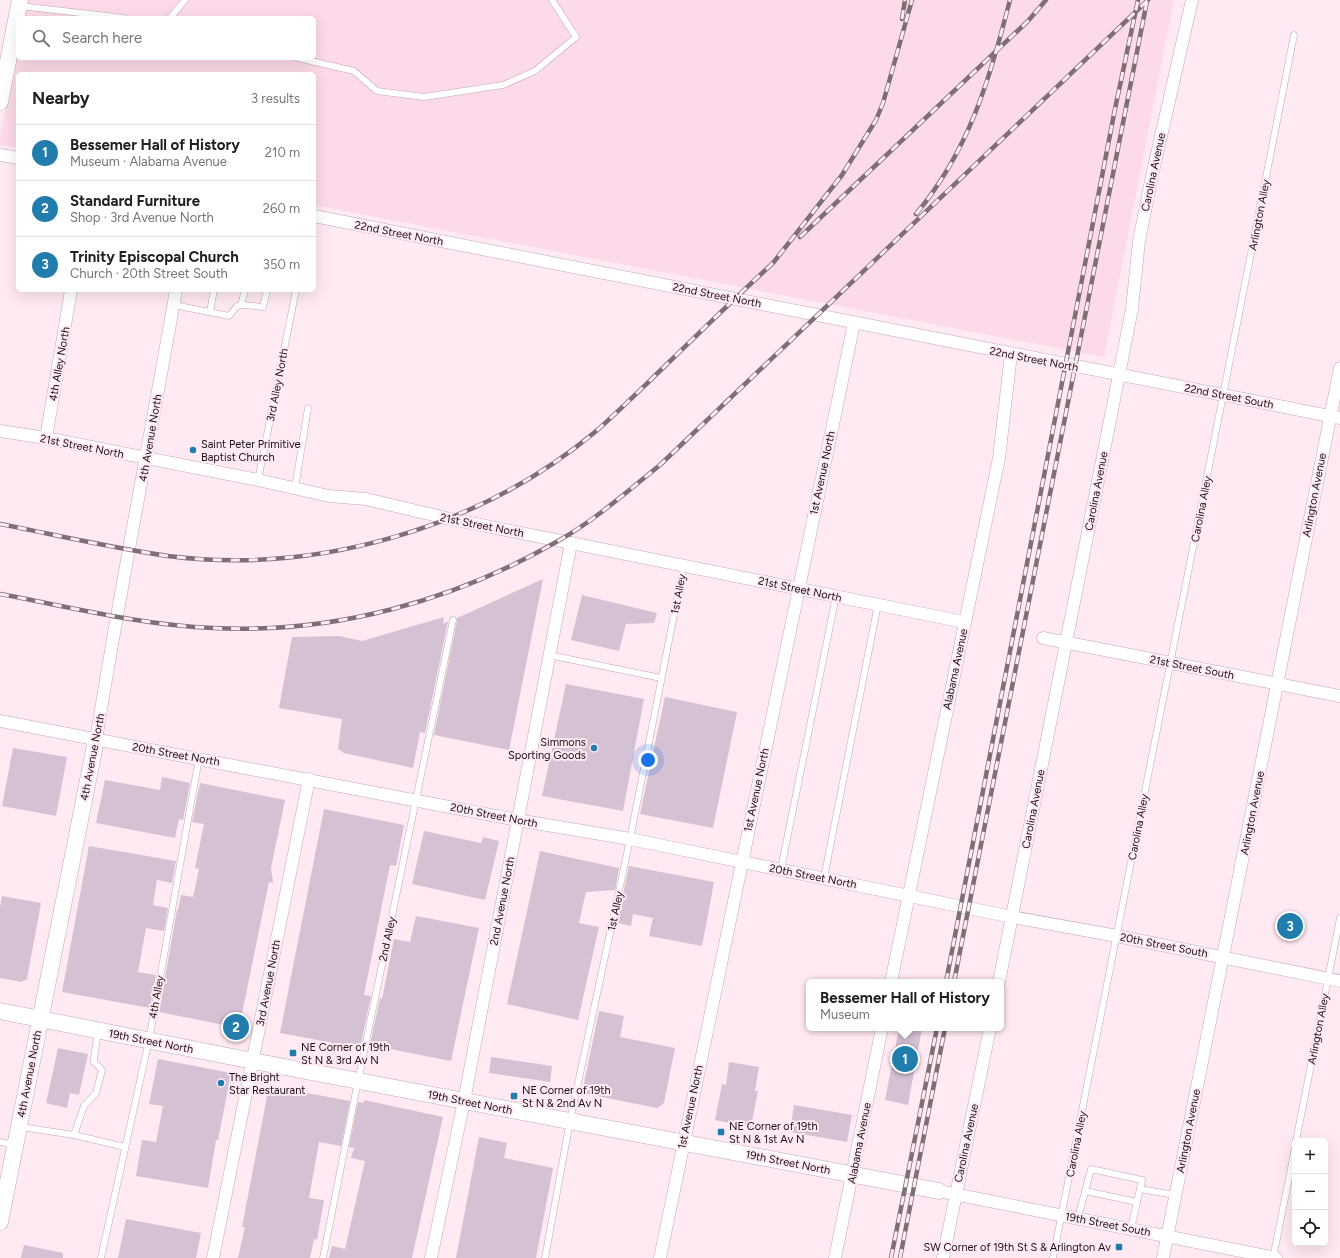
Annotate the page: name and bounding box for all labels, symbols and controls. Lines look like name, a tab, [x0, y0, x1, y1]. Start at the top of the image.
search box	[16, 16, 316, 60]
icon: search	[30, 27, 52, 49]
text: Search here	[62, 29, 142, 47]
text: Nearby	[32, 88, 90, 108]
text: 3 results	[251, 91, 300, 106]
street label: Carolina Avenue	[1139, 131, 1168, 213]
text: Bessemer Hall of History	[70, 136, 240, 154]
text: 1	[42, 145, 48, 160]
text: 210 m	[265, 145, 300, 160]
text: Museum · Alabama Avenue	[70, 154, 227, 169]
street label: Arlington Alley	[1246, 178, 1273, 252]
text: Standard Furniture	[70, 192, 200, 210]
text: 2	[41, 201, 49, 216]
text: 260 m	[263, 201, 300, 216]
text: Shop · 3rd Avenue North	[70, 210, 214, 225]
street label: 22nd Street North	[353, 219, 444, 248]
text: Trinity Episcopal Church	[70, 248, 239, 266]
text: 3	[41, 257, 49, 272]
text: 350 m	[263, 257, 300, 272]
text: Church · 20th Street South	[70, 266, 228, 281]
street label: 22nd Street North	[671, 281, 762, 310]
street label: 4th Alley North	[47, 326, 72, 402]
street label: 22nd Street North	[988, 345, 1079, 374]
street label: 3rd Alley North	[264, 347, 291, 423]
street label: 22nd Street South	[1183, 381, 1275, 412]
street label: 4th Avenue North	[136, 393, 165, 483]
street label: 1st Avenue North	[807, 430, 838, 516]
street label: 21st Street North	[39, 432, 125, 461]
place label: Saint Peter Primitive Baptist Church	[201, 438, 301, 464]
marker: Saint Peter Primitive Baptist Church	[188, 445, 198, 455]
street label: Carolina Avenue	[1082, 450, 1111, 532]
street label: Arlington Avenue	[1300, 452, 1329, 538]
street label: Carolina Alley	[1189, 475, 1214, 543]
street label: 21st Street North	[439, 511, 525, 540]
street label: 1st Alley	[668, 573, 689, 615]
street label: 21st Street North	[757, 574, 843, 605]
street label: Alabama Avenue	[941, 627, 970, 711]
street label: 21st Street South	[1149, 653, 1235, 682]
street label: 4th Avenue North	[78, 712, 107, 802]
place label: Simmons Sporting Goods	[508, 736, 586, 762]
street label: 20th Street North	[131, 740, 221, 769]
marker: Simmons Sporting Goods	[589, 743, 599, 753]
street label: 1st Avenue North	[741, 747, 772, 833]
your location	[638, 750, 658, 770]
street label: Carolina Avenue	[1019, 768, 1048, 850]
street label: Arlington Avenue	[1238, 770, 1267, 856]
street label: Carolina Alley	[1126, 793, 1151, 861]
street label: 20th Street North	[449, 801, 539, 830]
street label: 2nd Avenue North	[487, 856, 517, 947]
street label: 20th Street North	[768, 862, 858, 891]
street label: 1st Alley	[605, 890, 626, 932]
pin: 3	[1277, 911, 1303, 941]
street label: 2nd Alley	[376, 915, 399, 963]
street label: 20th Street South	[1119, 931, 1209, 960]
street label: 3rd Avenue North	[254, 939, 283, 1027]
street label: 4th Alley	[146, 974, 167, 1020]
popup	[806, 979, 1004, 1031]
text: Bessemer Hall of History	[820, 989, 990, 1007]
street label: Arlington Alley	[1305, 992, 1332, 1066]
text: Museum	[820, 1007, 870, 1022]
pin: 2	[223, 1012, 249, 1042]
street label: 19th Street North	[107, 1027, 194, 1056]
street label: 4th Avenue North	[15, 1029, 44, 1119]
place label: NE Corner of 19th St N & 3rd Av N	[301, 1041, 390, 1067]
pin: 1	[892, 1044, 918, 1074]
marker: NE Corner of 19th St N & 3rd Av N	[288, 1048, 298, 1058]
street label: 1st Avenue North	[675, 1064, 706, 1150]
place label: The Bright Star Restaurant	[229, 1071, 305, 1097]
marker: The Bright Star Restaurant	[216, 1078, 226, 1088]
place label: NE Corner of 19th St N & 2nd Av N	[522, 1084, 611, 1110]
street label: 19th Street North	[426, 1088, 513, 1117]
street label: Arlington Avenue	[1174, 1088, 1203, 1174]
marker: NE Corner of 19th St N & 2nd Av N	[509, 1091, 519, 1101]
street label: Alabama Avenue	[845, 1101, 874, 1185]
street label: Carolina Avenue	[952, 1102, 981, 1184]
street label: Carolina Alley	[1064, 1110, 1089, 1178]
place label: NE Corner of 19th St N & 1st Av N	[729, 1120, 818, 1146]
marker: NE Corner of 19th St N & 1st Av N	[716, 1127, 726, 1137]
map controls	[1292, 1138, 1328, 1246]
button: +	[1292, 1138, 1328, 1174]
street label: 19th Street North	[744, 1148, 831, 1177]
button: −	[1292, 1174, 1328, 1210]
street label: 19th Street South	[1064, 1210, 1152, 1239]
button: locate	[1292, 1210, 1328, 1246]
place label: SW Corner of 19th St S & Arlington Av	[923, 1241, 1111, 1254]
marker: SW Corner of 19th St S & Arlington Av	[1114, 1242, 1124, 1252]

